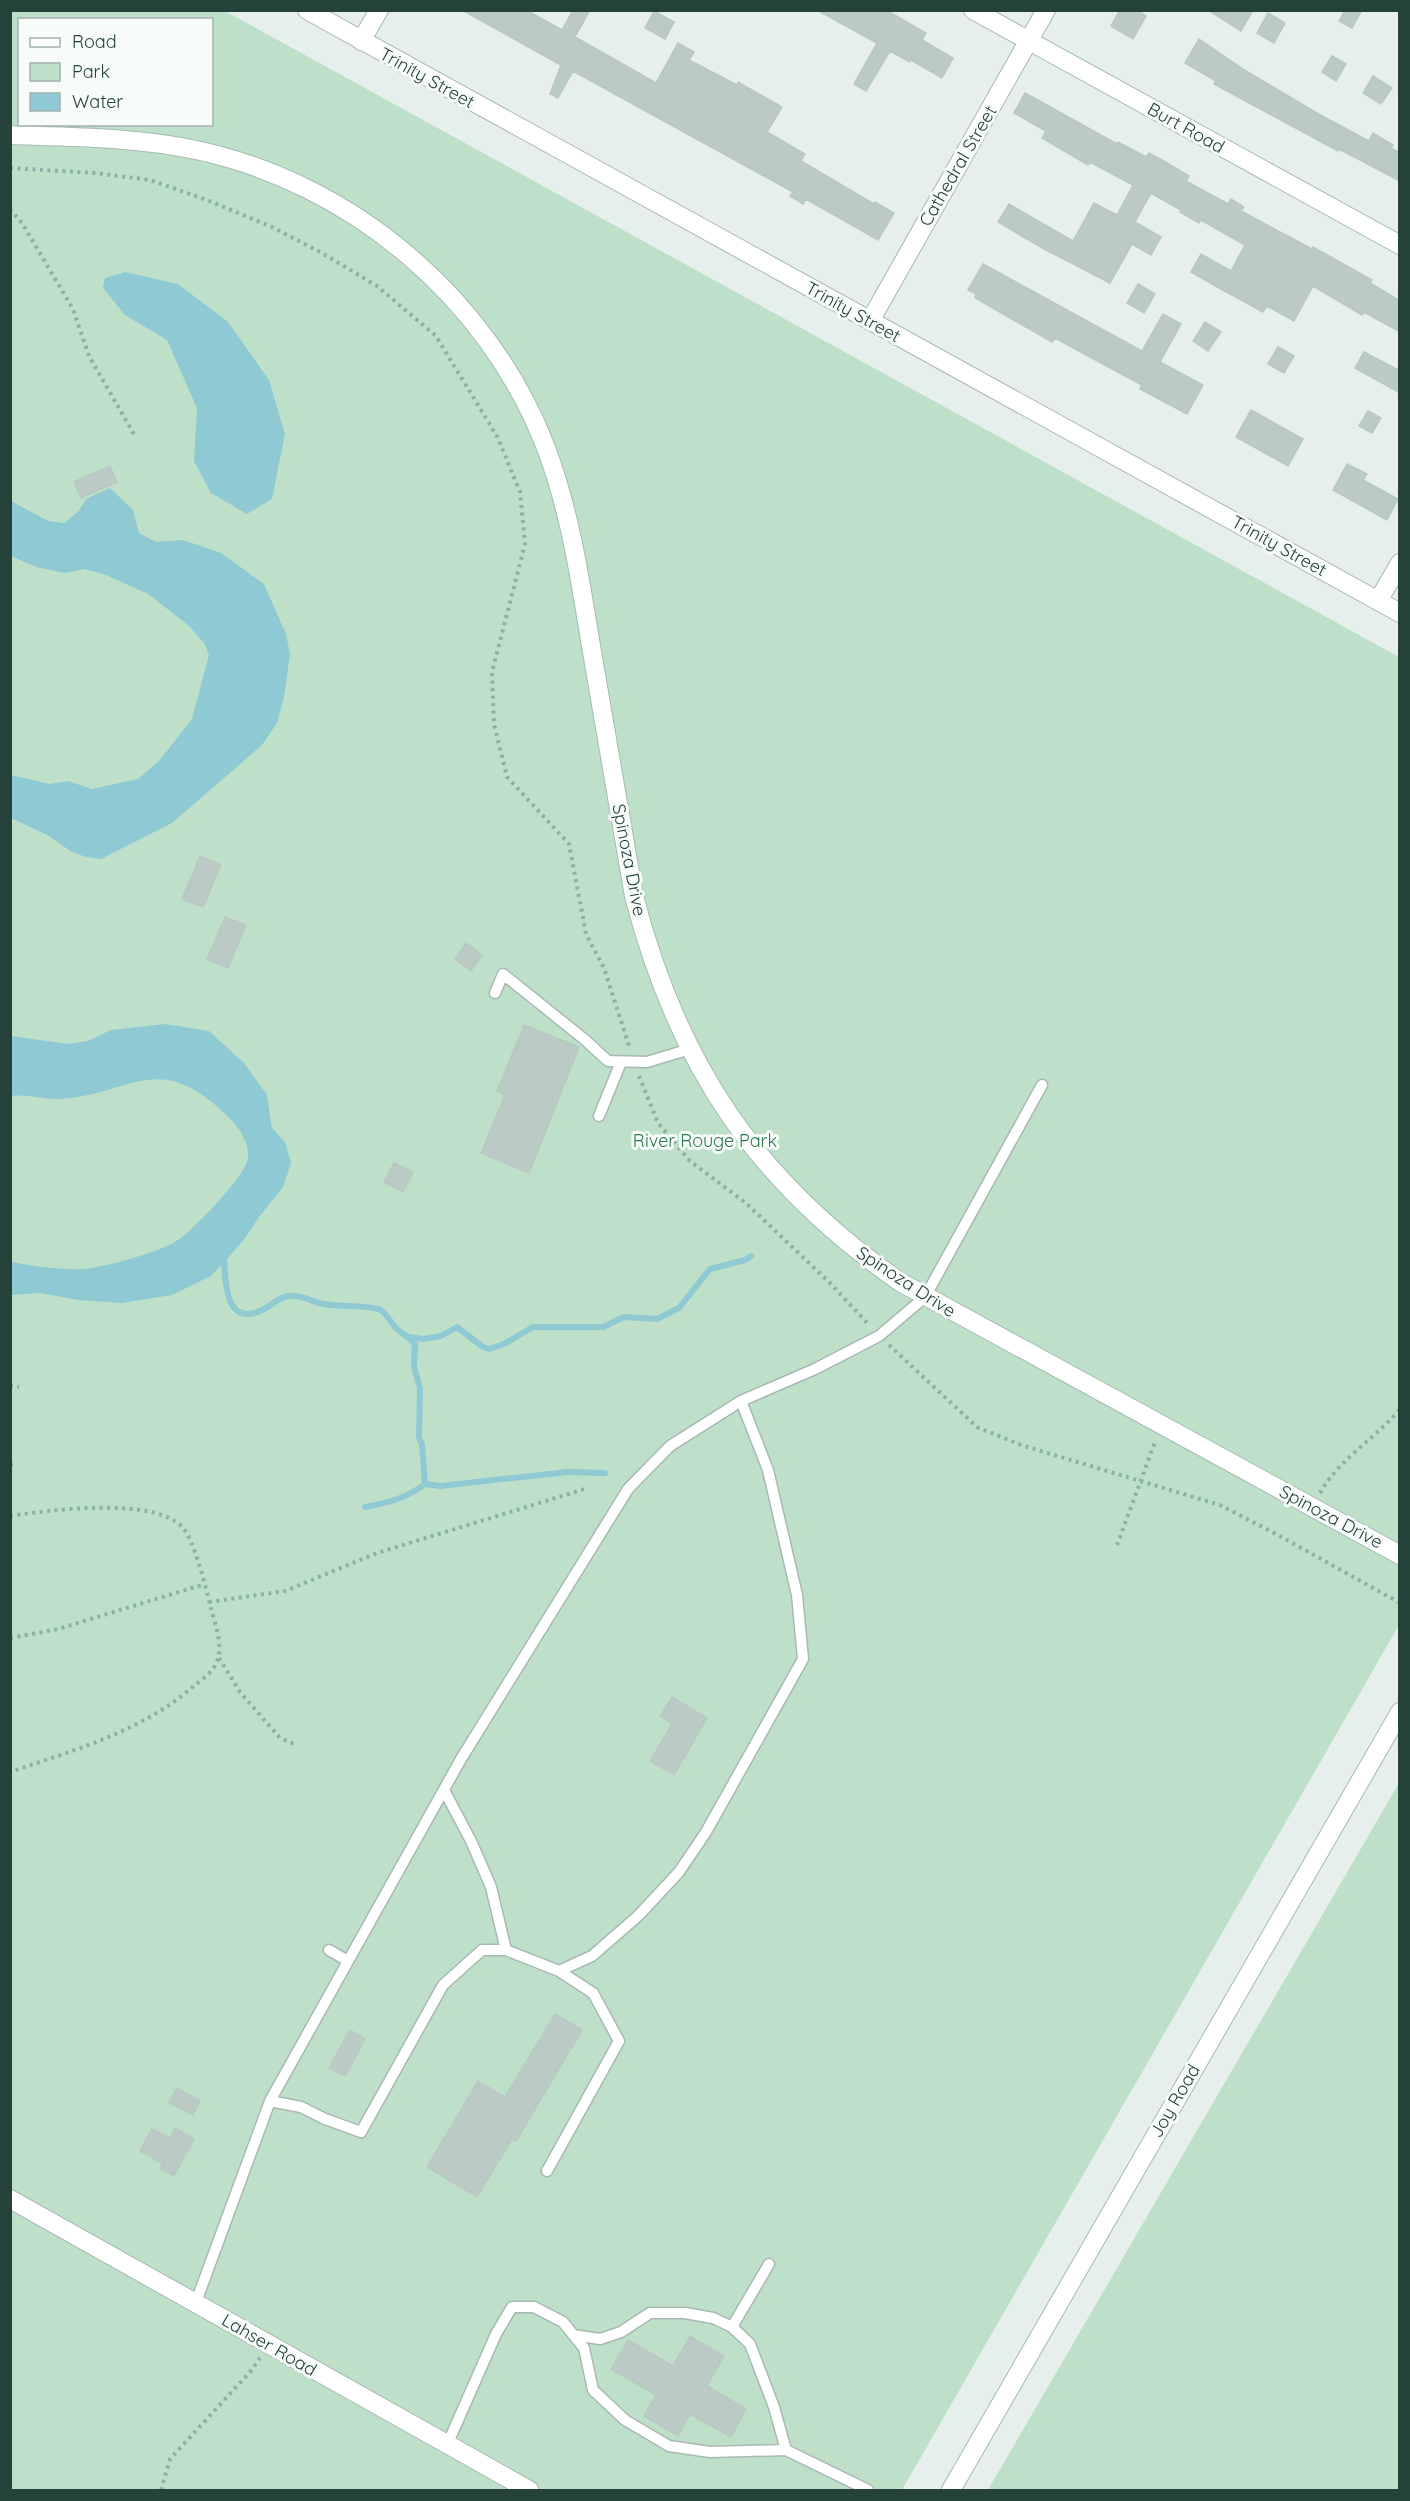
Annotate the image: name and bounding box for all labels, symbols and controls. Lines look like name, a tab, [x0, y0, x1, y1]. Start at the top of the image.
legend	[18, 18, 213, 126]
text: Road	[72, 30, 117, 53]
street label: Trinity Street	[376, 42, 479, 113]
text: Park	[72, 60, 110, 83]
text: Water	[72, 90, 123, 113]
street label: Burt Road	[1144, 97, 1229, 158]
street label: Cathedral Street	[914, 101, 1002, 230]
street label: Trinity Street	[802, 276, 905, 347]
street label: Trinity Street	[1228, 510, 1331, 581]
street label: Spinoza Drive	[607, 802, 652, 918]
park label: River Rouge Park	[633, 1129, 777, 1152]
street label: Spinoza Drive	[852, 1241, 960, 1322]
street label: Spinoza Drive	[1276, 1480, 1387, 1553]
street label: Joy Road	[1144, 2060, 1205, 2142]
street label: Lahser Road	[218, 2308, 321, 2381]

